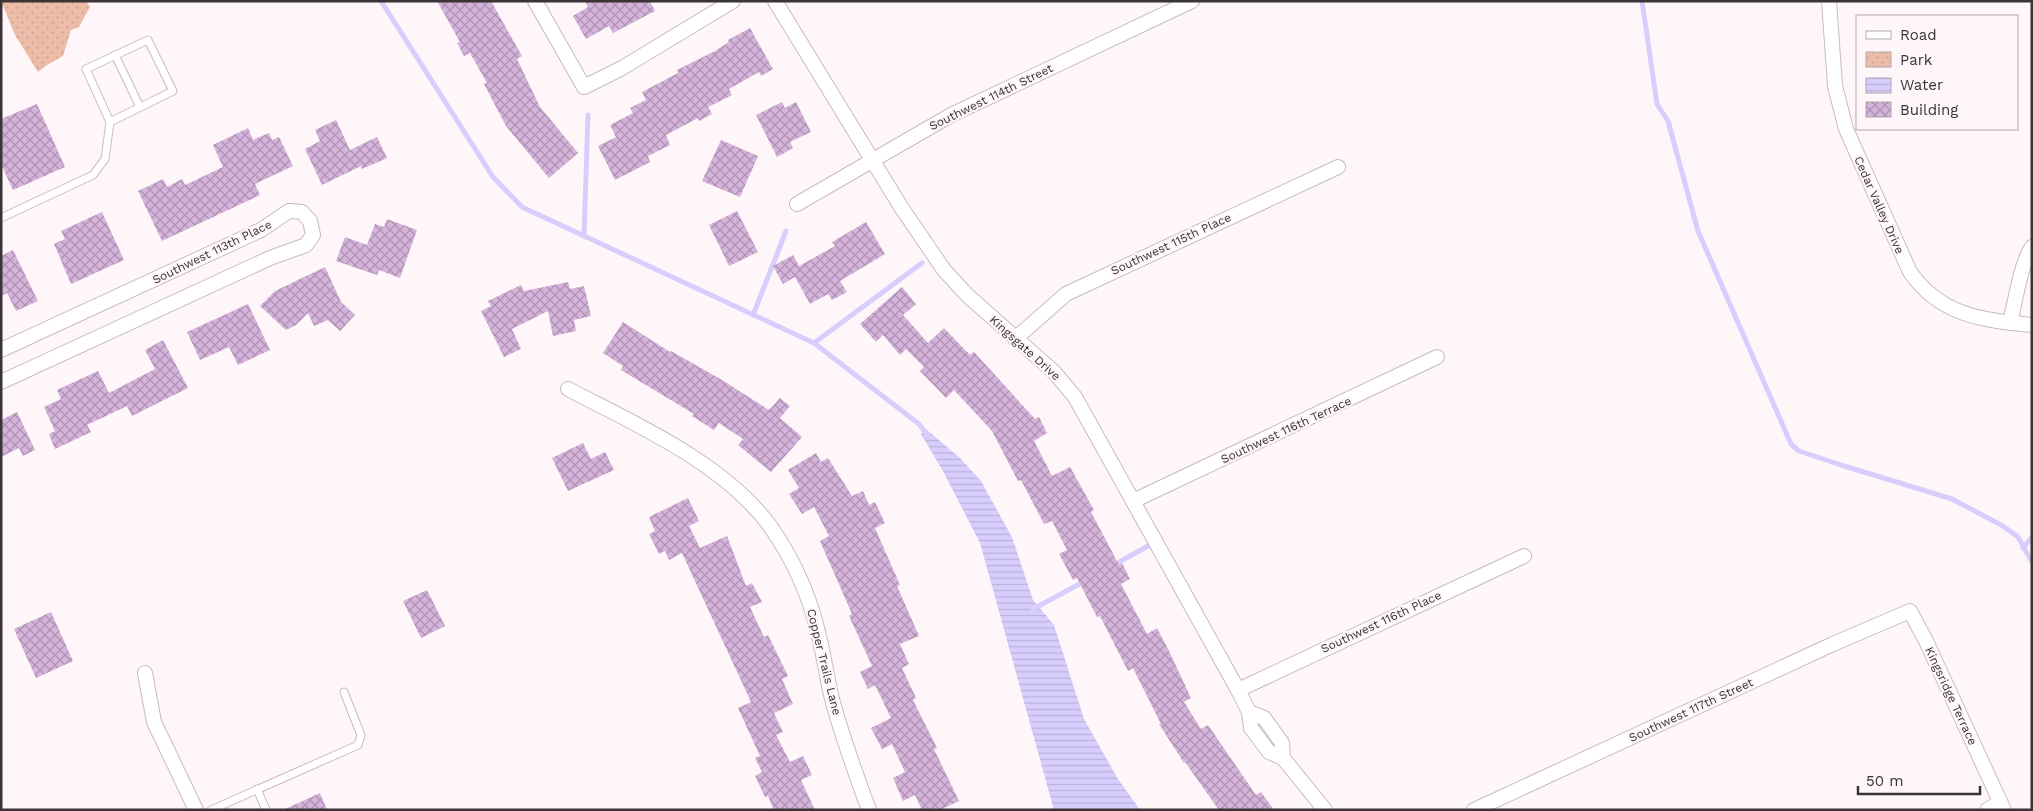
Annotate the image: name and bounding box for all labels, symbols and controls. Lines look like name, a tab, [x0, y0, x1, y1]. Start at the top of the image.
legend	[1856, 15, 2018, 130]
text: Road	[1900, 26, 1937, 44]
text: Park	[1900, 51, 1933, 69]
street label: Southwest 114th Street	[927, 61, 1055, 133]
text: Water	[1900, 76, 1943, 94]
text: Building	[1900, 101, 1958, 119]
street label: Cedar Valley Drive	[1851, 154, 1907, 256]
street label: Southwest 115th Place	[1109, 210, 1233, 278]
street label: Southwest 113th Place	[150, 217, 274, 287]
street label: Kingsgate Drive	[987, 313, 1063, 383]
street label: Southwest 116th Terrace	[1219, 394, 1354, 466]
street label: Southwest 116th Place	[1319, 588, 1444, 656]
street label: Copper Trails Lane	[804, 607, 844, 717]
street label: Kingsridge Terrace	[1922, 645, 1980, 747]
street label: Southwest 117th Street	[1627, 675, 1755, 745]
scale bar	[1858, 764, 1980, 796]
text: 50 m	[1866, 772, 1903, 790]

